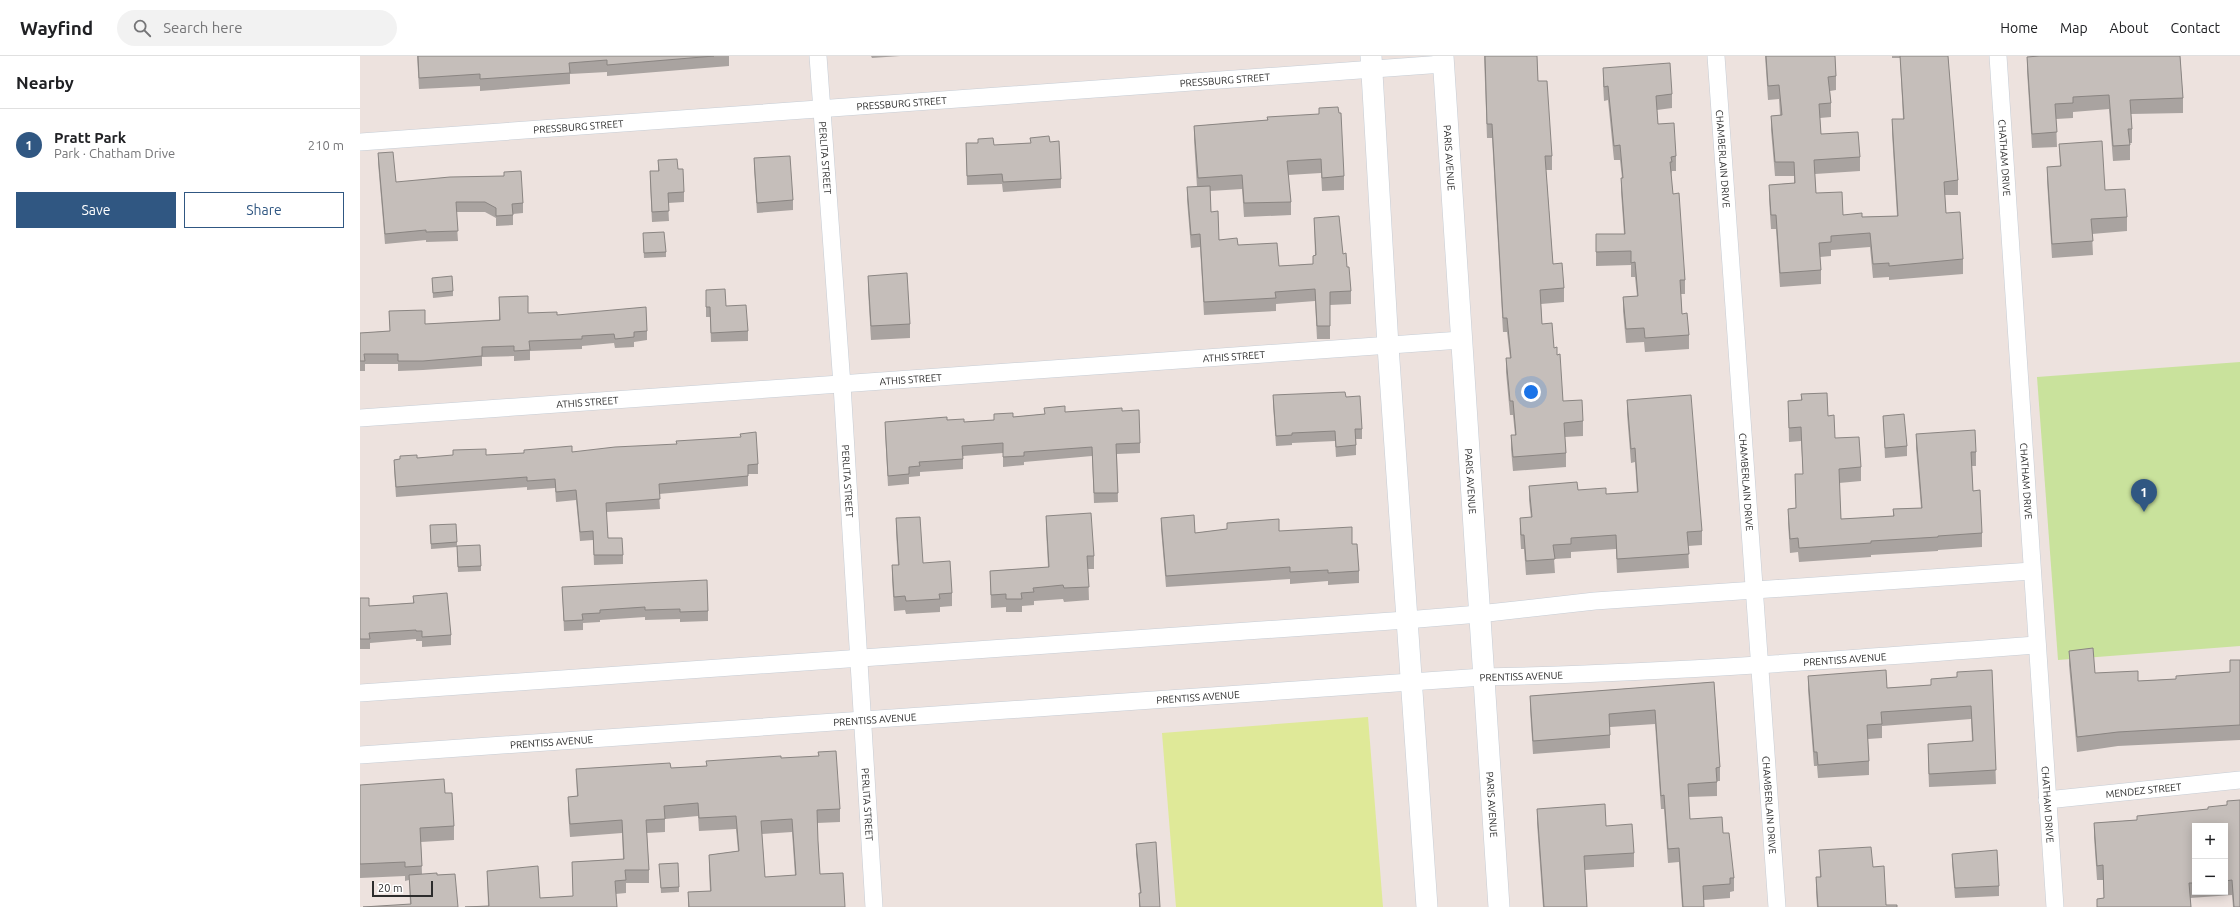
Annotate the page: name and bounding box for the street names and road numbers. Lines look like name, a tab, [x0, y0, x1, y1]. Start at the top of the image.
street label: PRESSBURG STREET	[1179, 71, 1271, 88]
street label: PRESSBURG STREET	[856, 94, 948, 112]
street label: CHAMBERLAIN DRIVE	[1714, 109, 1732, 209]
street label: PRESSBURG STREET	[533, 117, 624, 135]
street label: CHATHAM DRIVE	[1997, 119, 2013, 197]
street label: PERLITA STREET	[817, 121, 834, 195]
street label: PARIS AVENUE	[1442, 124, 1457, 191]
street label: ATHIS STREET	[1202, 348, 1266, 364]
street label: ATHIS STREET	[879, 371, 943, 387]
street label: ATHIS STREET	[556, 394, 619, 410]
street label: CHAMBERLAIN DRIVE	[1738, 432, 1756, 532]
street label: CHATHAM DRIVE	[2018, 442, 2035, 520]
street label: PERLITA STREET	[840, 444, 856, 518]
street label: PARIS AVENUE	[1463, 448, 1479, 515]
street label: PRENTISS AVENUE	[1803, 651, 1887, 667]
street label: PRENTISS AVENUE	[1479, 669, 1564, 683]
street label: PRENTISS AVENUE	[1156, 688, 1240, 705]
street label: PRENTISS AVENUE	[833, 711, 917, 728]
street label: PRENTISS AVENUE	[510, 733, 594, 750]
street label: CHAMBERLAIN DRIVE	[1761, 756, 1779, 855]
street label: CHATHAM DRIVE	[2040, 766, 2056, 843]
street label: PERLITA STREET	[860, 767, 875, 842]
street label: PARIS AVENUE	[1485, 771, 1500, 838]
street label: MENDEZ STREET	[2105, 781, 2182, 799]

